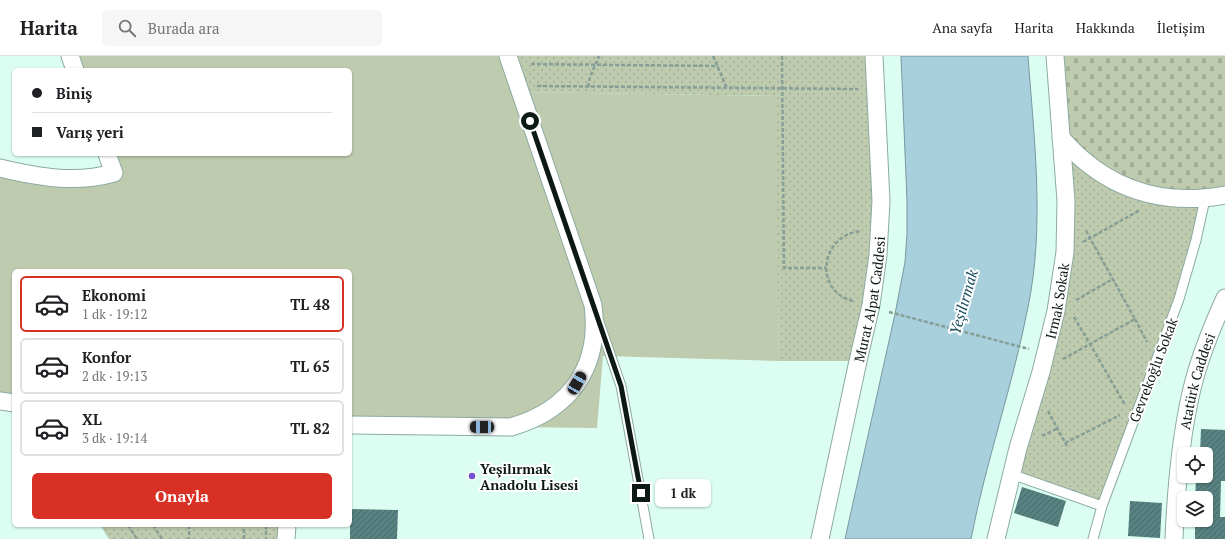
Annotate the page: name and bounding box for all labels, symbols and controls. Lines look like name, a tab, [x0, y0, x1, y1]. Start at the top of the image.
search box	[102, 10, 382, 46]
text: Harita	[20, 15, 78, 40]
icon: search	[116, 17, 138, 39]
text: Burada ara	[148, 18, 220, 38]
text: Ana sayfa	[932, 18, 993, 37]
text: Harita	[1015, 18, 1054, 37]
text: Hakkında	[1076, 18, 1135, 37]
text: İletişim	[1157, 18, 1205, 37]
text: Biniş	[56, 83, 92, 103]
route start	[521, 112, 539, 130]
text: Varış yeri	[56, 122, 124, 142]
street label: Murat Alpat Caddesi	[849, 236, 889, 364]
street label: Irmak Sokak	[1040, 261, 1073, 341]
water label: Yeşilırmak	[944, 266, 982, 337]
text: Ekonomi	[82, 285, 146, 305]
icon: car	[34, 286, 70, 322]
text: TL 48	[290, 294, 330, 314]
text: 1 dk · 19:12	[82, 305, 147, 323]
street label: Gevrekoğlu Sokak	[1124, 314, 1182, 425]
street label: Atatürk Caddesi	[1175, 330, 1219, 431]
text: Konfor	[82, 347, 131, 367]
icon: car	[34, 348, 70, 384]
text: TL 65	[290, 356, 330, 376]
text: 2 dk · 19:13	[82, 367, 147, 385]
car	[566, 370, 588, 396]
text: XL	[82, 409, 102, 429]
icon: car	[34, 410, 70, 446]
text: TL 82	[290, 418, 330, 438]
car	[470, 421, 494, 433]
text: 3 dk · 19:14	[82, 429, 147, 447]
map controls	[1177, 447, 1213, 527]
button: locate	[1177, 447, 1213, 483]
place label: Yeşilırmak Anadolu Lisesi	[480, 459, 579, 494]
marker: Yeşilırmak Anadolu Lisesi	[467, 471, 477, 481]
button: Onayla	[32, 473, 332, 519]
callout: 1 dk	[655, 479, 711, 507]
route end	[632, 484, 650, 502]
text: 1 dk	[670, 484, 696, 502]
button: layers	[1177, 491, 1213, 527]

